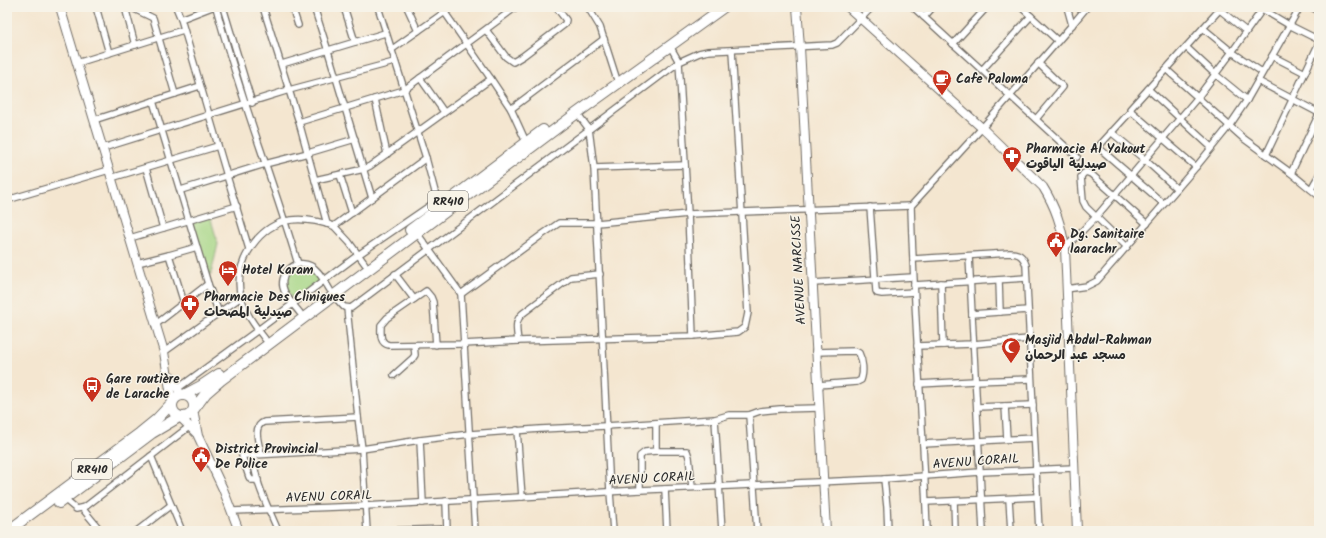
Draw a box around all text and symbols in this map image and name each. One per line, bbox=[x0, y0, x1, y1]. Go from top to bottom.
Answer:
cafe icon: Cafe Paloma bbox=[931, 68, 953, 96]
place label: Cafe Paloma bbox=[956, 69, 1028, 90]
place label: Pharmacie Al Yakout صيدلية الياقوت bbox=[1026, 139, 1145, 175]
pharmacy icon: Pharmacie Al Yakout صيدلية الياقوت bbox=[1001, 145, 1023, 173]
road number: RR410 bbox=[428, 191, 468, 211]
street label: AVENUE NARCISSE bbox=[786, 214, 812, 325]
place label: Dg. Sanitaire laarachr bbox=[1070, 224, 1145, 260]
public building icon: Dg. Sanitaire laarachr bbox=[1045, 230, 1067, 258]
hotel icon: Hotel Karam bbox=[217, 259, 239, 287]
place label: Hotel Karam bbox=[242, 260, 314, 281]
place label: Pharmacie Des Cliniques صيدلية المصحات bbox=[204, 287, 345, 323]
pharmacy icon: Pharmacie Des Cliniques صيدلية المصحات bbox=[179, 293, 201, 321]
place label: Masjid Abdul-Rahman مسجد عبد الرحمان bbox=[1025, 330, 1152, 366]
mosque icon: Masjid Abdul-Rahman مسجد عبد الرحمان bbox=[1000, 336, 1022, 364]
place label: Gare routière de Larache bbox=[106, 369, 180, 405]
bus stop icon: Gare routière de Larache bbox=[81, 375, 103, 403]
place label: District Provincial De Police bbox=[215, 439, 318, 475]
public building icon: District Provincial De Police bbox=[190, 445, 212, 473]
street label: AVENU CORAIL bbox=[932, 449, 1020, 475]
road number: RR410 bbox=[72, 459, 112, 479]
street label: AVENU CORAIL bbox=[608, 466, 696, 492]
street label: AVENU CORAIL bbox=[285, 485, 373, 509]

